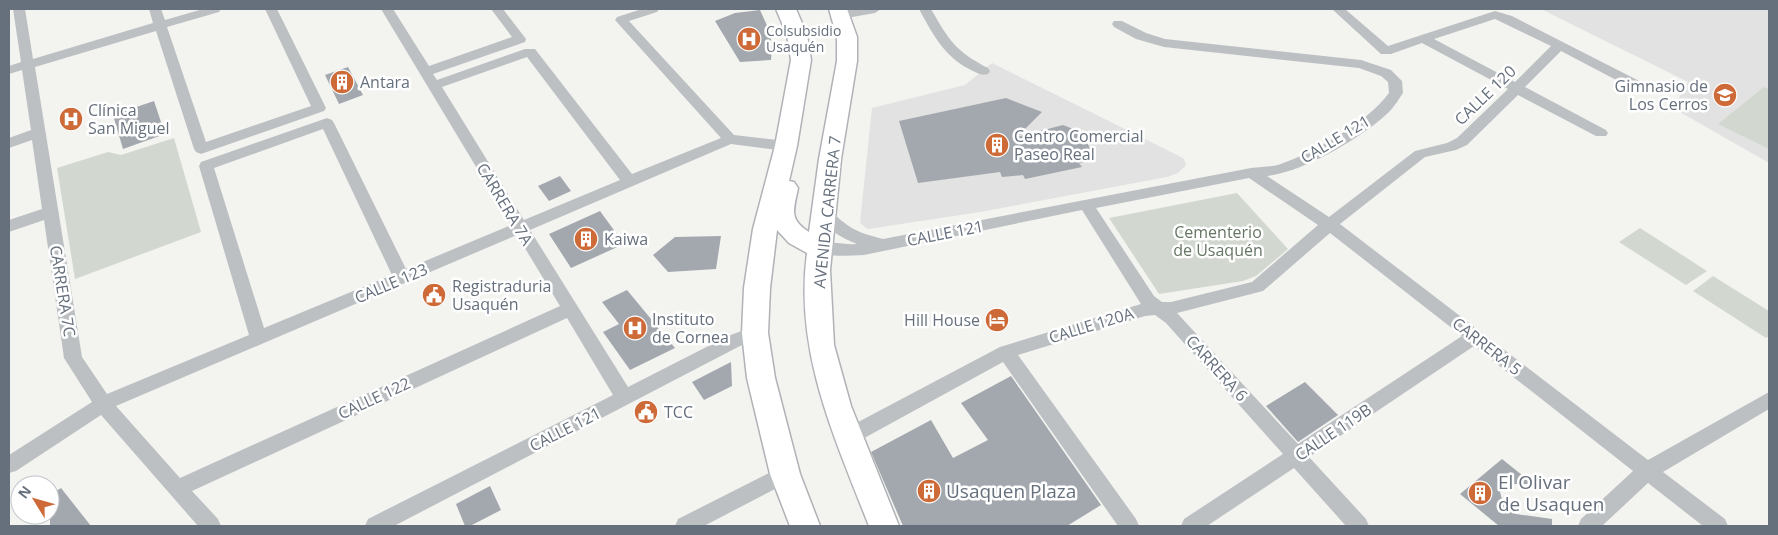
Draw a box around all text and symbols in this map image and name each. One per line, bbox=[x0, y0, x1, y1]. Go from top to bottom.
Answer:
place label: Colsubsidio Usaquén bbox=[766, 21, 841, 56]
hospital icon: Colsubsidio Usaquén bbox=[736, 26, 762, 52]
street label: CALLE 120 bbox=[1450, 60, 1520, 130]
building icon: Antara bbox=[329, 69, 355, 95]
place label: Antara bbox=[360, 71, 410, 93]
place label: Gimnasio de Los Cerros bbox=[1615, 75, 1708, 115]
school or university icon: Gimnasio de Los Cerros bbox=[1712, 82, 1738, 108]
place label: Clínica San Miguel bbox=[88, 99, 170, 139]
hospital icon: Clínica San Miguel bbox=[58, 106, 84, 132]
street label: CALLE 121 bbox=[1296, 110, 1374, 168]
place label: Centro Comercial Paseo Real bbox=[1014, 125, 1144, 165]
building icon: Centro Comercial Paseo Real bbox=[984, 132, 1010, 158]
street label: AVENIDA CARRERA 7 bbox=[808, 135, 846, 289]
street label: CARRERA 7A bbox=[472, 159, 539, 250]
street label: CALLE 121 bbox=[905, 215, 985, 251]
park label: Cementerio de Usaquén bbox=[1173, 221, 1263, 261]
building icon: Kaiwa bbox=[573, 226, 599, 252]
place label: Kaiwa bbox=[604, 228, 648, 250]
street label: CARRERA 7C bbox=[45, 244, 81, 338]
street label: CALLE 123 bbox=[351, 258, 431, 308]
place label: Registraduria Usaquén bbox=[452, 275, 551, 315]
public building icon: Registraduria Usaquén bbox=[421, 282, 447, 308]
street label: CALLE 120A bbox=[1046, 301, 1137, 348]
hotel icon: Hill House bbox=[984, 307, 1010, 333]
place label: Instituto de Cornea bbox=[652, 308, 729, 348]
place label: Hill House bbox=[904, 309, 980, 331]
street label: CARRERA 5 bbox=[1448, 312, 1526, 380]
hospital icon: Instituto de Cornea bbox=[622, 315, 648, 341]
street label: CARRERA 6 bbox=[1181, 330, 1253, 406]
street label: CALLE 122 bbox=[334, 372, 414, 424]
street label: CALLE 119B bbox=[1290, 398, 1376, 466]
public building icon: TCC bbox=[633, 399, 659, 425]
place label: TCC bbox=[664, 401, 693, 423]
street label: CALLE 121 bbox=[526, 402, 604, 456]
place label: El Olivar de Usaquen bbox=[1498, 469, 1604, 517]
north arrow bbox=[10, 475, 60, 525]
building icon: Usaquen Plaza bbox=[916, 478, 942, 504]
place label: Usaquen Plaza bbox=[946, 478, 1076, 504]
building icon: El Olivar de Usaquen bbox=[1467, 480, 1493, 506]
text: N bbox=[13, 482, 35, 502]

